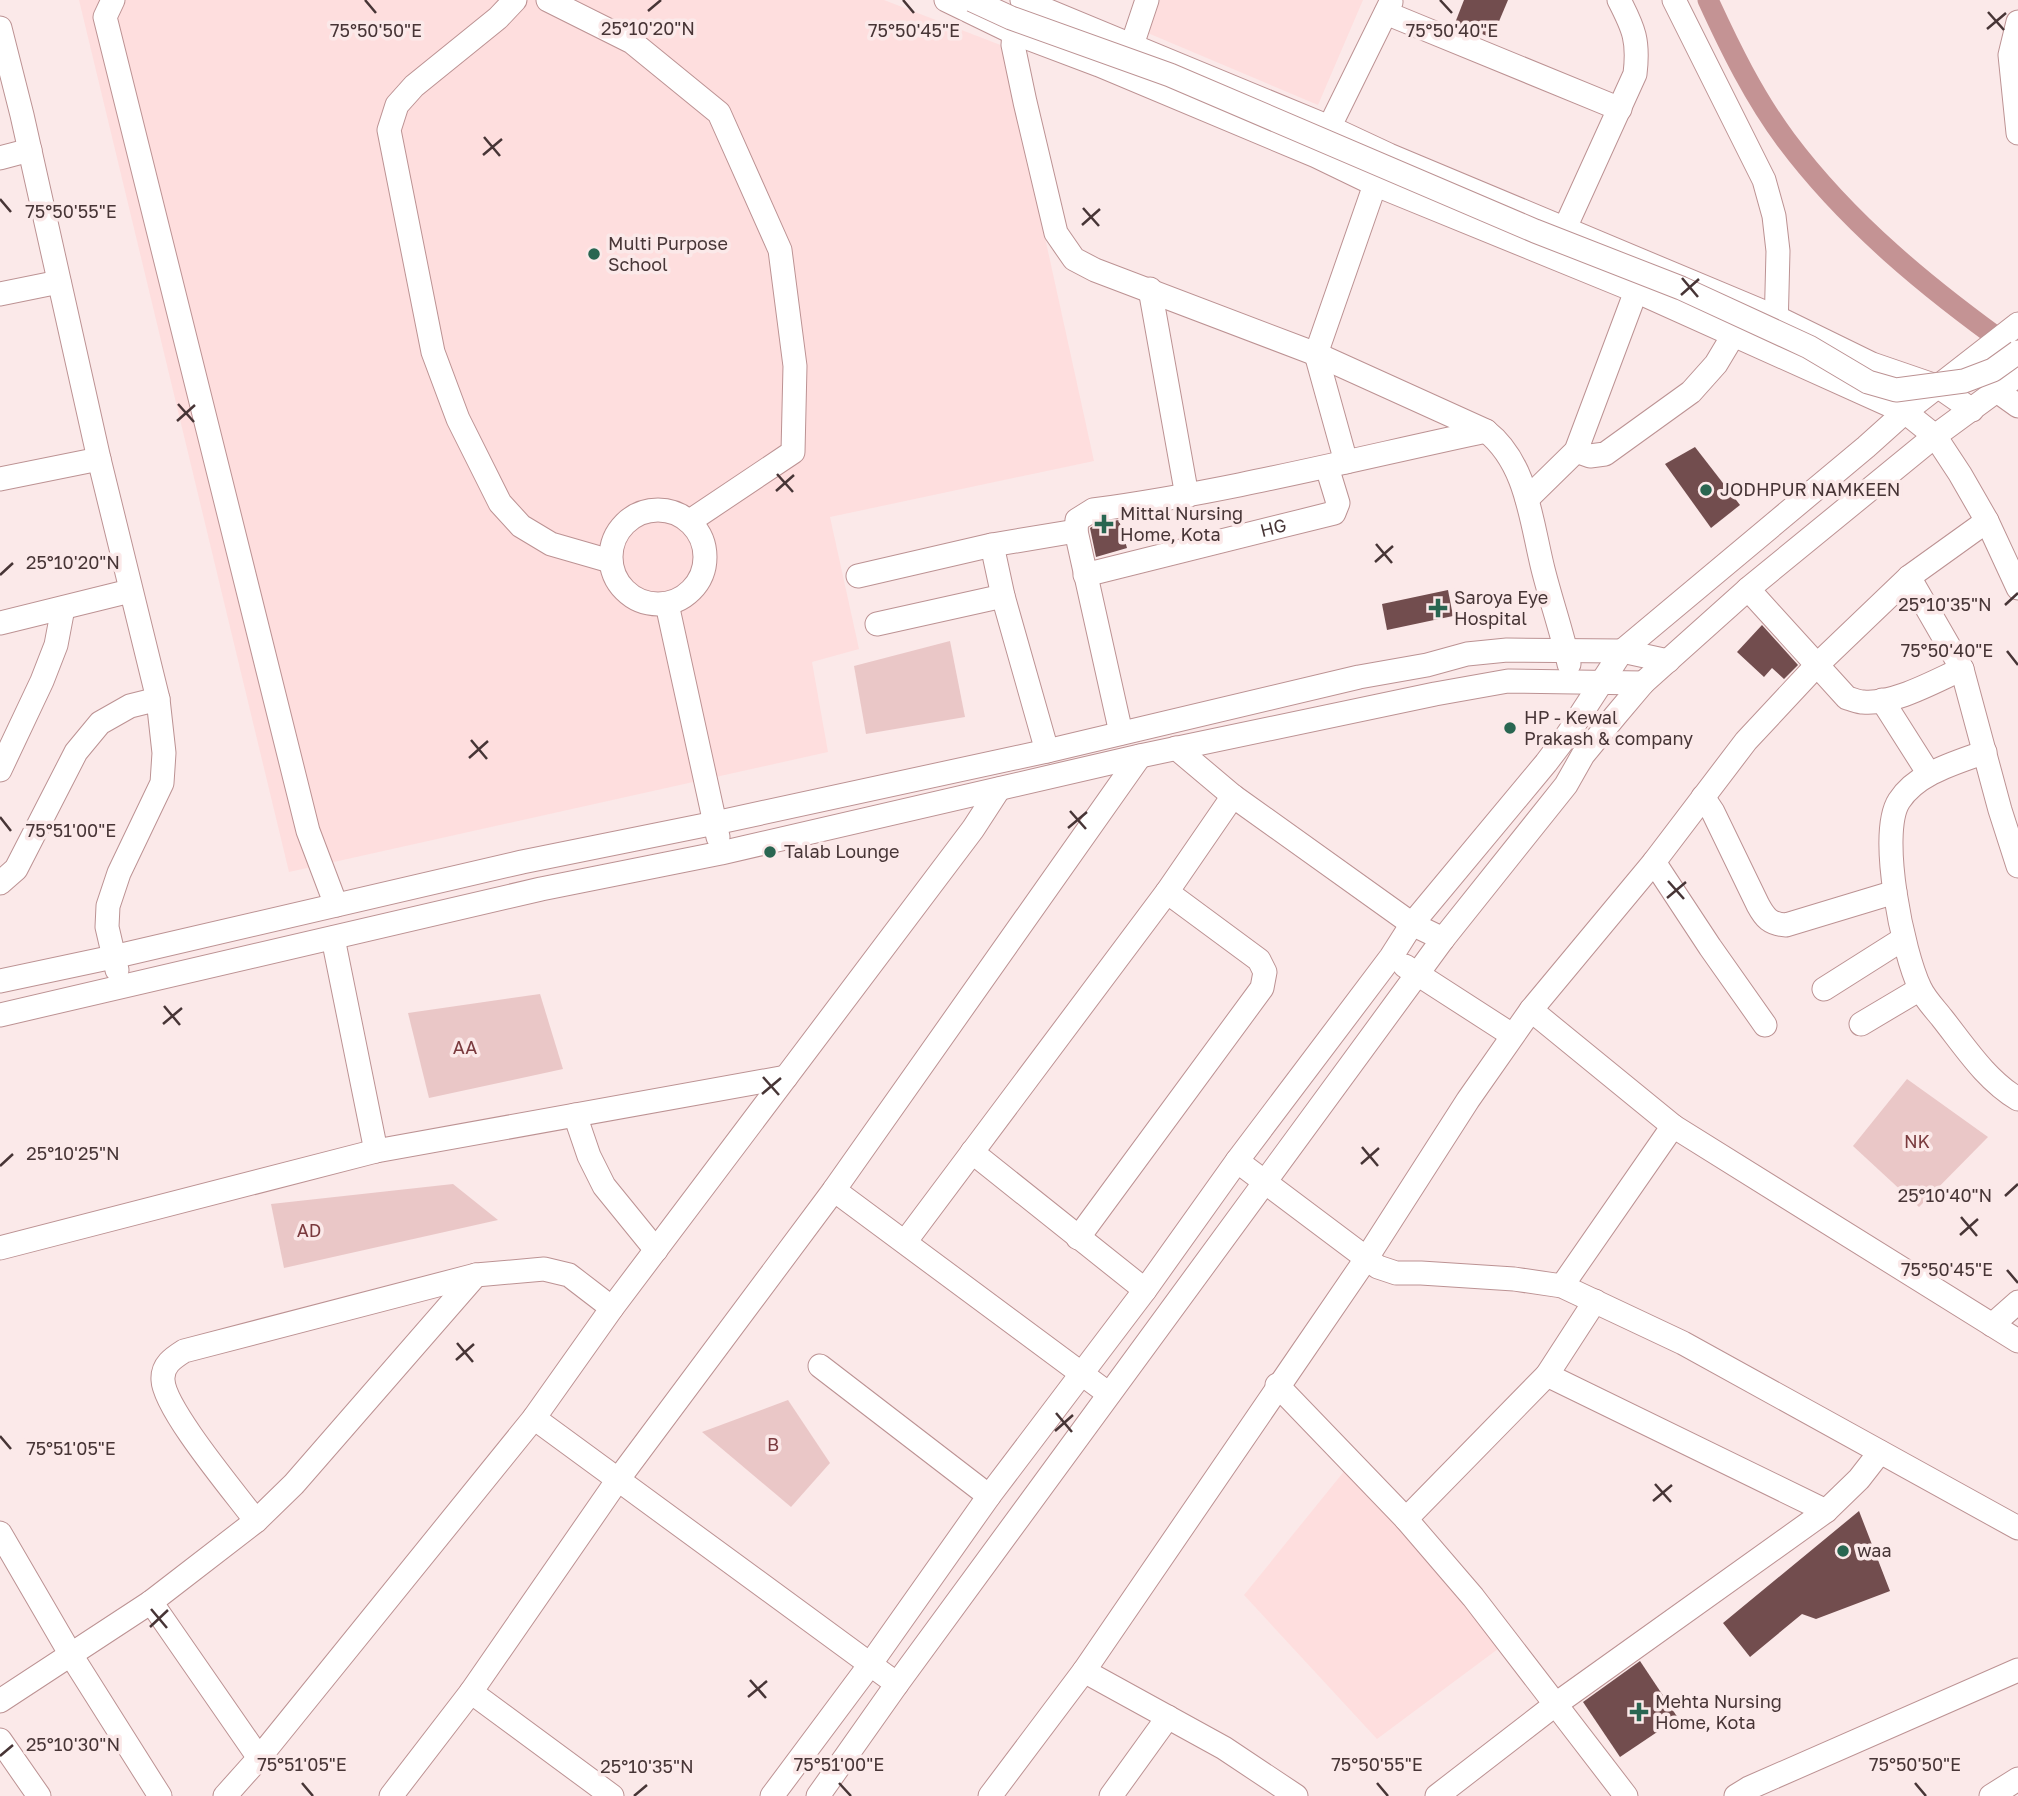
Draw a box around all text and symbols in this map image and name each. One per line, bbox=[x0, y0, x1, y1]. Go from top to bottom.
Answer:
text: 25°10'20"N bbox=[601, 17, 695, 39]
text: 75°50'50"E bbox=[330, 19, 422, 41]
text: 75°50'45"E bbox=[868, 19, 960, 41]
text: 75°50'40"E bbox=[1406, 19, 1498, 41]
text: 75°50'55"E bbox=[25, 200, 117, 222]
place label: Multi Purpose School bbox=[608, 232, 728, 275]
marker: Multi Purpose School bbox=[586, 246, 602, 262]
place label: JODHPUR NAMKEEN bbox=[1720, 478, 1901, 500]
marker: JODHPUR NAMKEEN bbox=[1698, 482, 1714, 498]
place label: Mittal Nursing Home, Kota bbox=[1120, 502, 1243, 545]
street label: HG bbox=[1258, 513, 1288, 541]
marker: Mittal Nursing Home, Kota bbox=[1094, 514, 1114, 534]
text: 25°10'20"N bbox=[26, 551, 120, 573]
place label: Saroya Eye Hospital bbox=[1454, 586, 1548, 629]
text: 25°10'35"N bbox=[1898, 593, 1992, 615]
marker: Saroya Eye Hospital bbox=[1428, 598, 1448, 618]
text: 75°50'40"E bbox=[1901, 639, 1993, 661]
place label: HP - Kewal Prakash & company bbox=[1524, 706, 1693, 749]
marker: HP - Kewal Prakash & company bbox=[1502, 720, 1518, 736]
text: 75°51'00"E bbox=[26, 819, 116, 841]
place label: Talab Lounge bbox=[784, 840, 900, 862]
marker: Talab Lounge bbox=[762, 844, 778, 860]
park label: AA bbox=[453, 1036, 477, 1058]
park label: NK bbox=[1904, 1130, 1930, 1152]
text: 25°10'25"N bbox=[26, 1142, 120, 1164]
text: 25°10'40"N bbox=[1898, 1184, 1992, 1206]
park label: AD bbox=[297, 1219, 321, 1241]
text: 75°50'45"E bbox=[1901, 1258, 1993, 1280]
park label: B bbox=[767, 1433, 779, 1455]
text: 75°51'05"E bbox=[26, 1437, 116, 1459]
place label: waa bbox=[1857, 1539, 1892, 1561]
marker: waa bbox=[1835, 1543, 1851, 1559]
place label: Mehta Nursing Home, Kota bbox=[1655, 1690, 1782, 1733]
marker: Mehta Nursing Home, Kota bbox=[1629, 1702, 1649, 1722]
text: 25°10'30"N bbox=[26, 1733, 120, 1755]
text: 75°51'05"E bbox=[257, 1753, 347, 1775]
text: 75°51'00"E bbox=[794, 1753, 884, 1775]
text: 75°50'55"E bbox=[1331, 1753, 1423, 1775]
text: 75°50'50"E bbox=[1869, 1753, 1961, 1775]
text: 25°10'35"N bbox=[600, 1755, 694, 1777]

